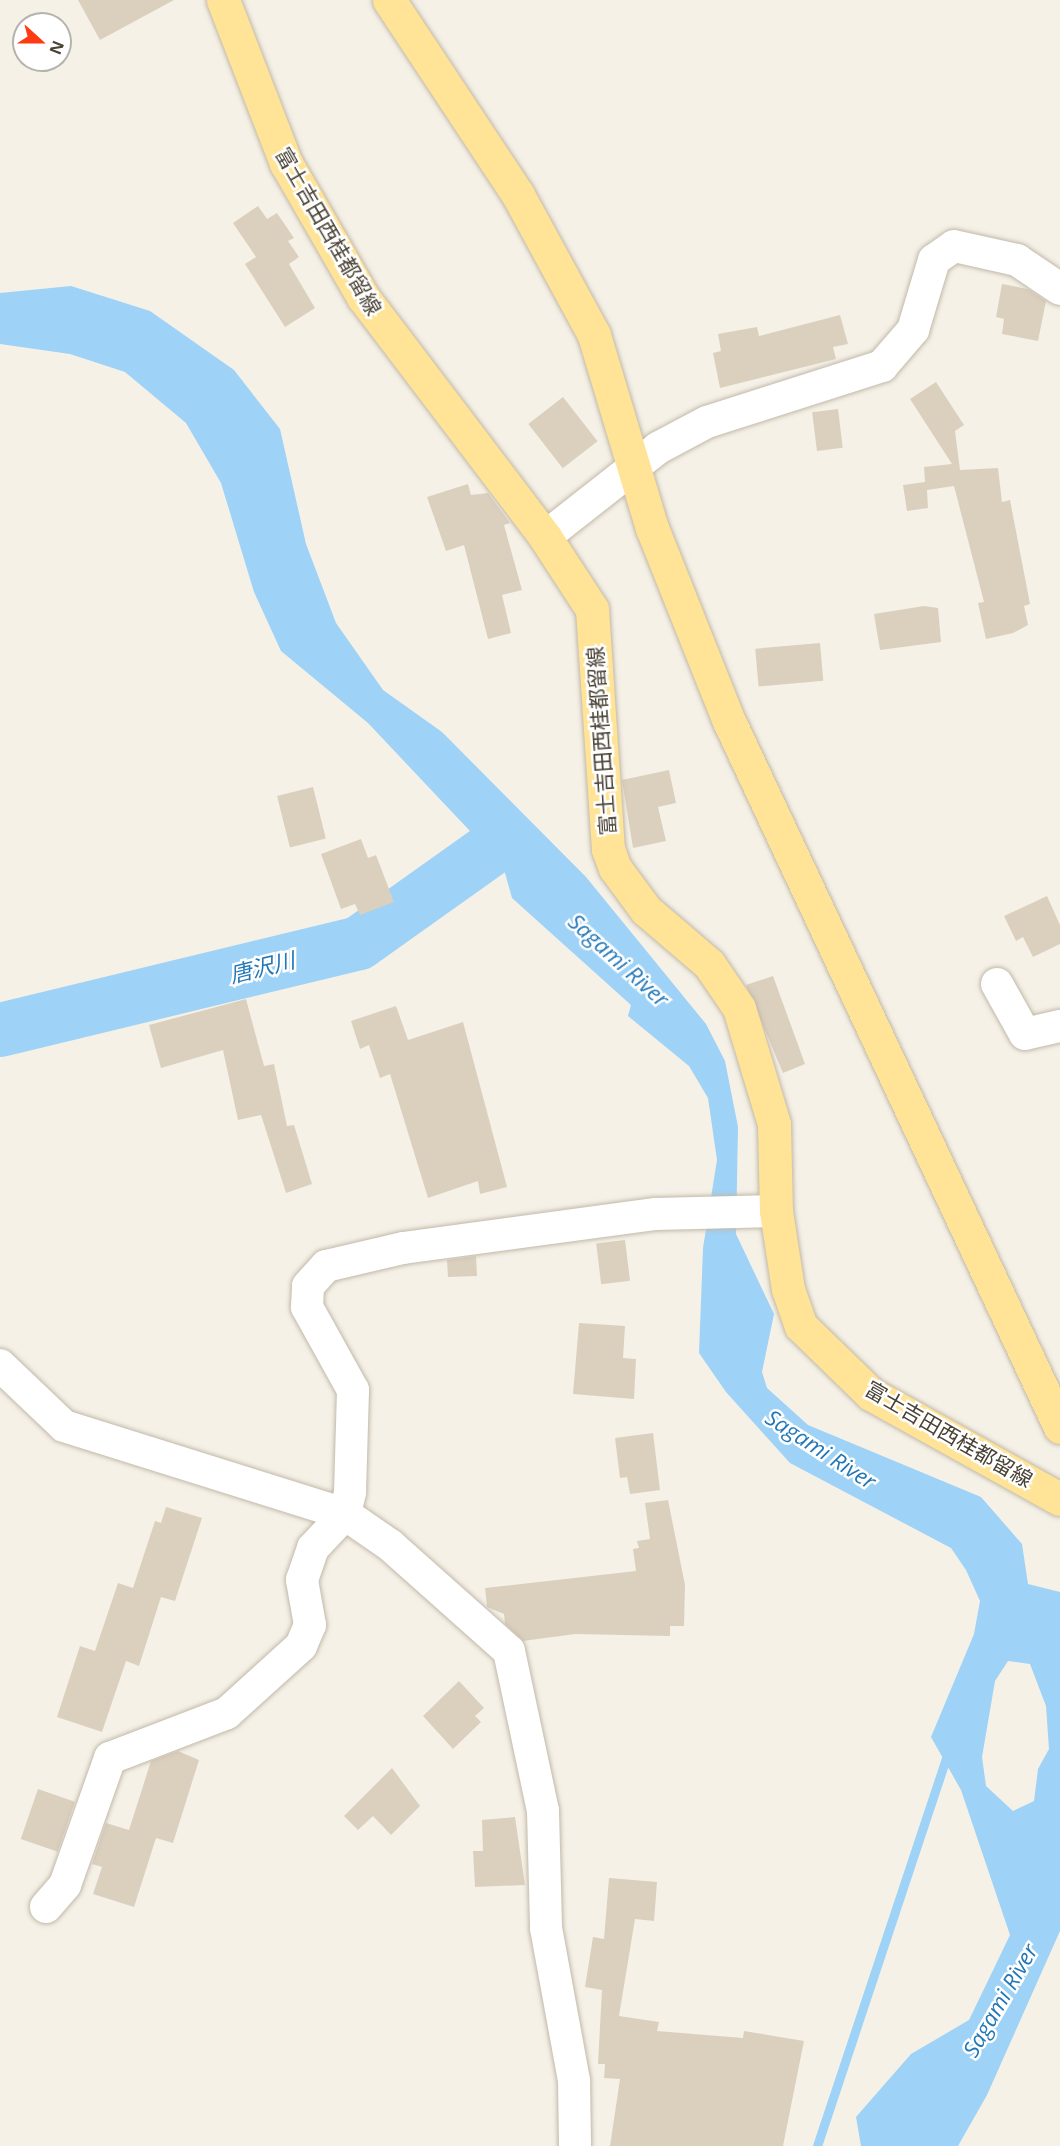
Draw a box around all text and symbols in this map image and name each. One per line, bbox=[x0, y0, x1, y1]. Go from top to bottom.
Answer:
north arrow bbox=[12, 12, 72, 72]
text: N bbox=[44, 38, 70, 58]
street label: 富士吉田西桂都留線 bbox=[271, 143, 387, 319]
street label: 富士吉田西桂都留線 bbox=[582, 646, 620, 836]
water label: Sagami River bbox=[563, 908, 675, 1012]
water label: 唐沢川 bbox=[227, 946, 297, 988]
street label: 富士吉田西桂都留線 bbox=[861, 1376, 1037, 1492]
water label: Sagami River bbox=[761, 1404, 881, 1494]
water label: Sagami River bbox=[957, 1939, 1043, 2061]

